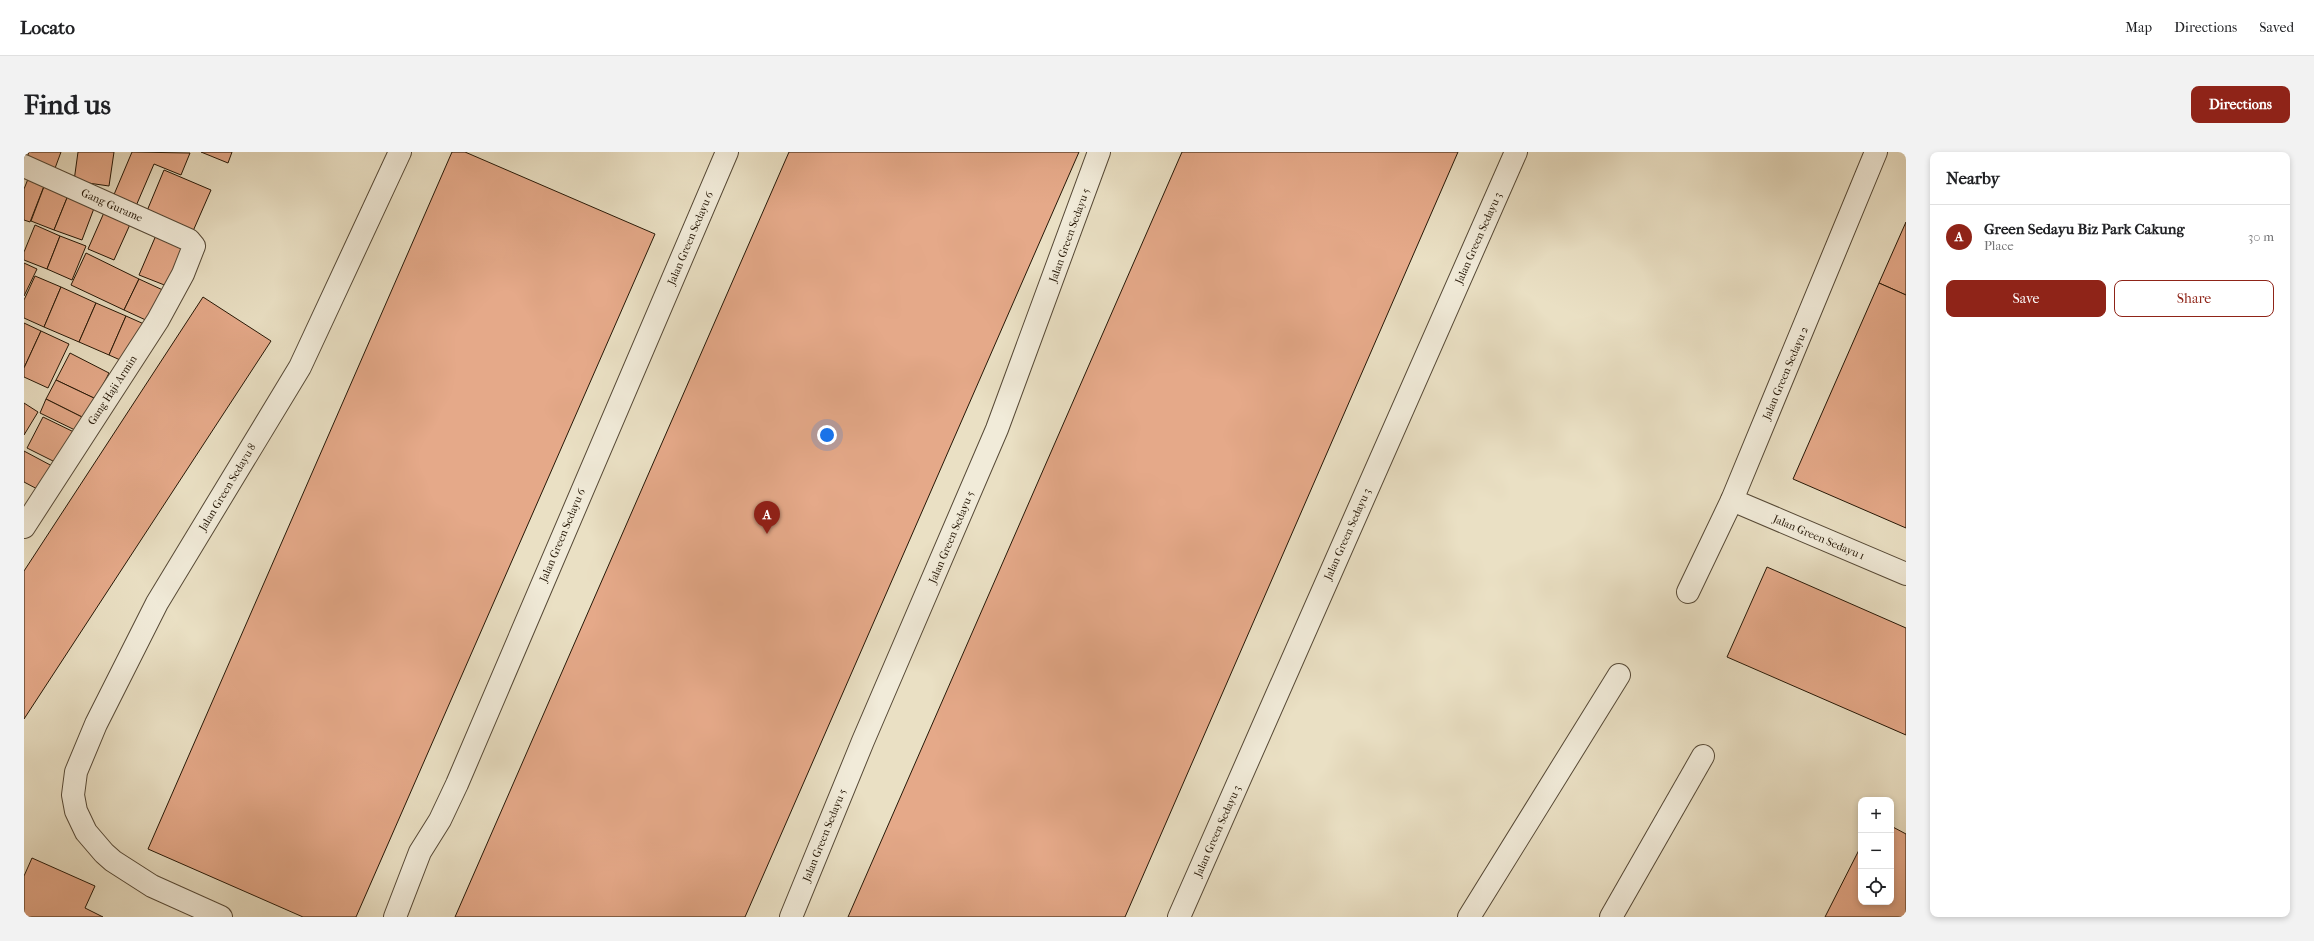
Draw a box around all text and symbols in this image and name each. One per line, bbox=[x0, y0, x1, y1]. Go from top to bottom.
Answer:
text: Locato bbox=[20, 17, 75, 39]
text: Map bbox=[2125, 19, 2152, 36]
text: Directions bbox=[2174, 19, 2237, 36]
text: Saved bbox=[2259, 19, 2294, 36]
button: Directions bbox=[2191, 86, 2290, 123]
text: Find us bbox=[24, 88, 111, 121]
text: Nearby bbox=[1946, 168, 2000, 188]
street label: Gang Gurame bbox=[79, 186, 145, 225]
street label: Jalan Green Sedayu 5 bbox=[1046, 186, 1093, 285]
street label: Jalan Green Sedayu 6 bbox=[664, 189, 716, 288]
street label: Jalan Green Sedayu 3 bbox=[1452, 190, 1505, 287]
text: Green Sedayu Biz Park Cakung bbox=[1984, 220, 2184, 238]
text: A bbox=[1955, 229, 1963, 244]
text: 30 m bbox=[2248, 229, 2274, 244]
text: Place bbox=[1984, 238, 2014, 253]
button: Save bbox=[1946, 280, 2106, 317]
button: Share bbox=[2114, 280, 2274, 317]
street label: Jalan Green Sedayu 2 bbox=[1760, 324, 1811, 423]
street label: Gang Haji Armin bbox=[85, 353, 140, 427]
your location bbox=[817, 425, 837, 445]
street label: Jalan Green Sedayu 8 bbox=[196, 441, 259, 534]
street label: Jalan Green Sedayu 6 bbox=[536, 486, 588, 585]
street label: Jalan Green Sedayu 3 bbox=[1321, 486, 1374, 583]
street label: Jalan Green Sedayu 5 bbox=[926, 489, 977, 586]
pin: A bbox=[754, 501, 780, 534]
street label: Jalan Green Sedayu 1 bbox=[1770, 512, 1867, 563]
street label: Jalan Green Sedayu 3 bbox=[1191, 783, 1244, 880]
street label: Jalan Green Sedayu 5 bbox=[799, 787, 849, 884]
map controls bbox=[1858, 797, 1894, 905]
button: + bbox=[1858, 797, 1894, 833]
button: − bbox=[1858, 833, 1894, 869]
button: locate bbox=[1858, 869, 1894, 905]

